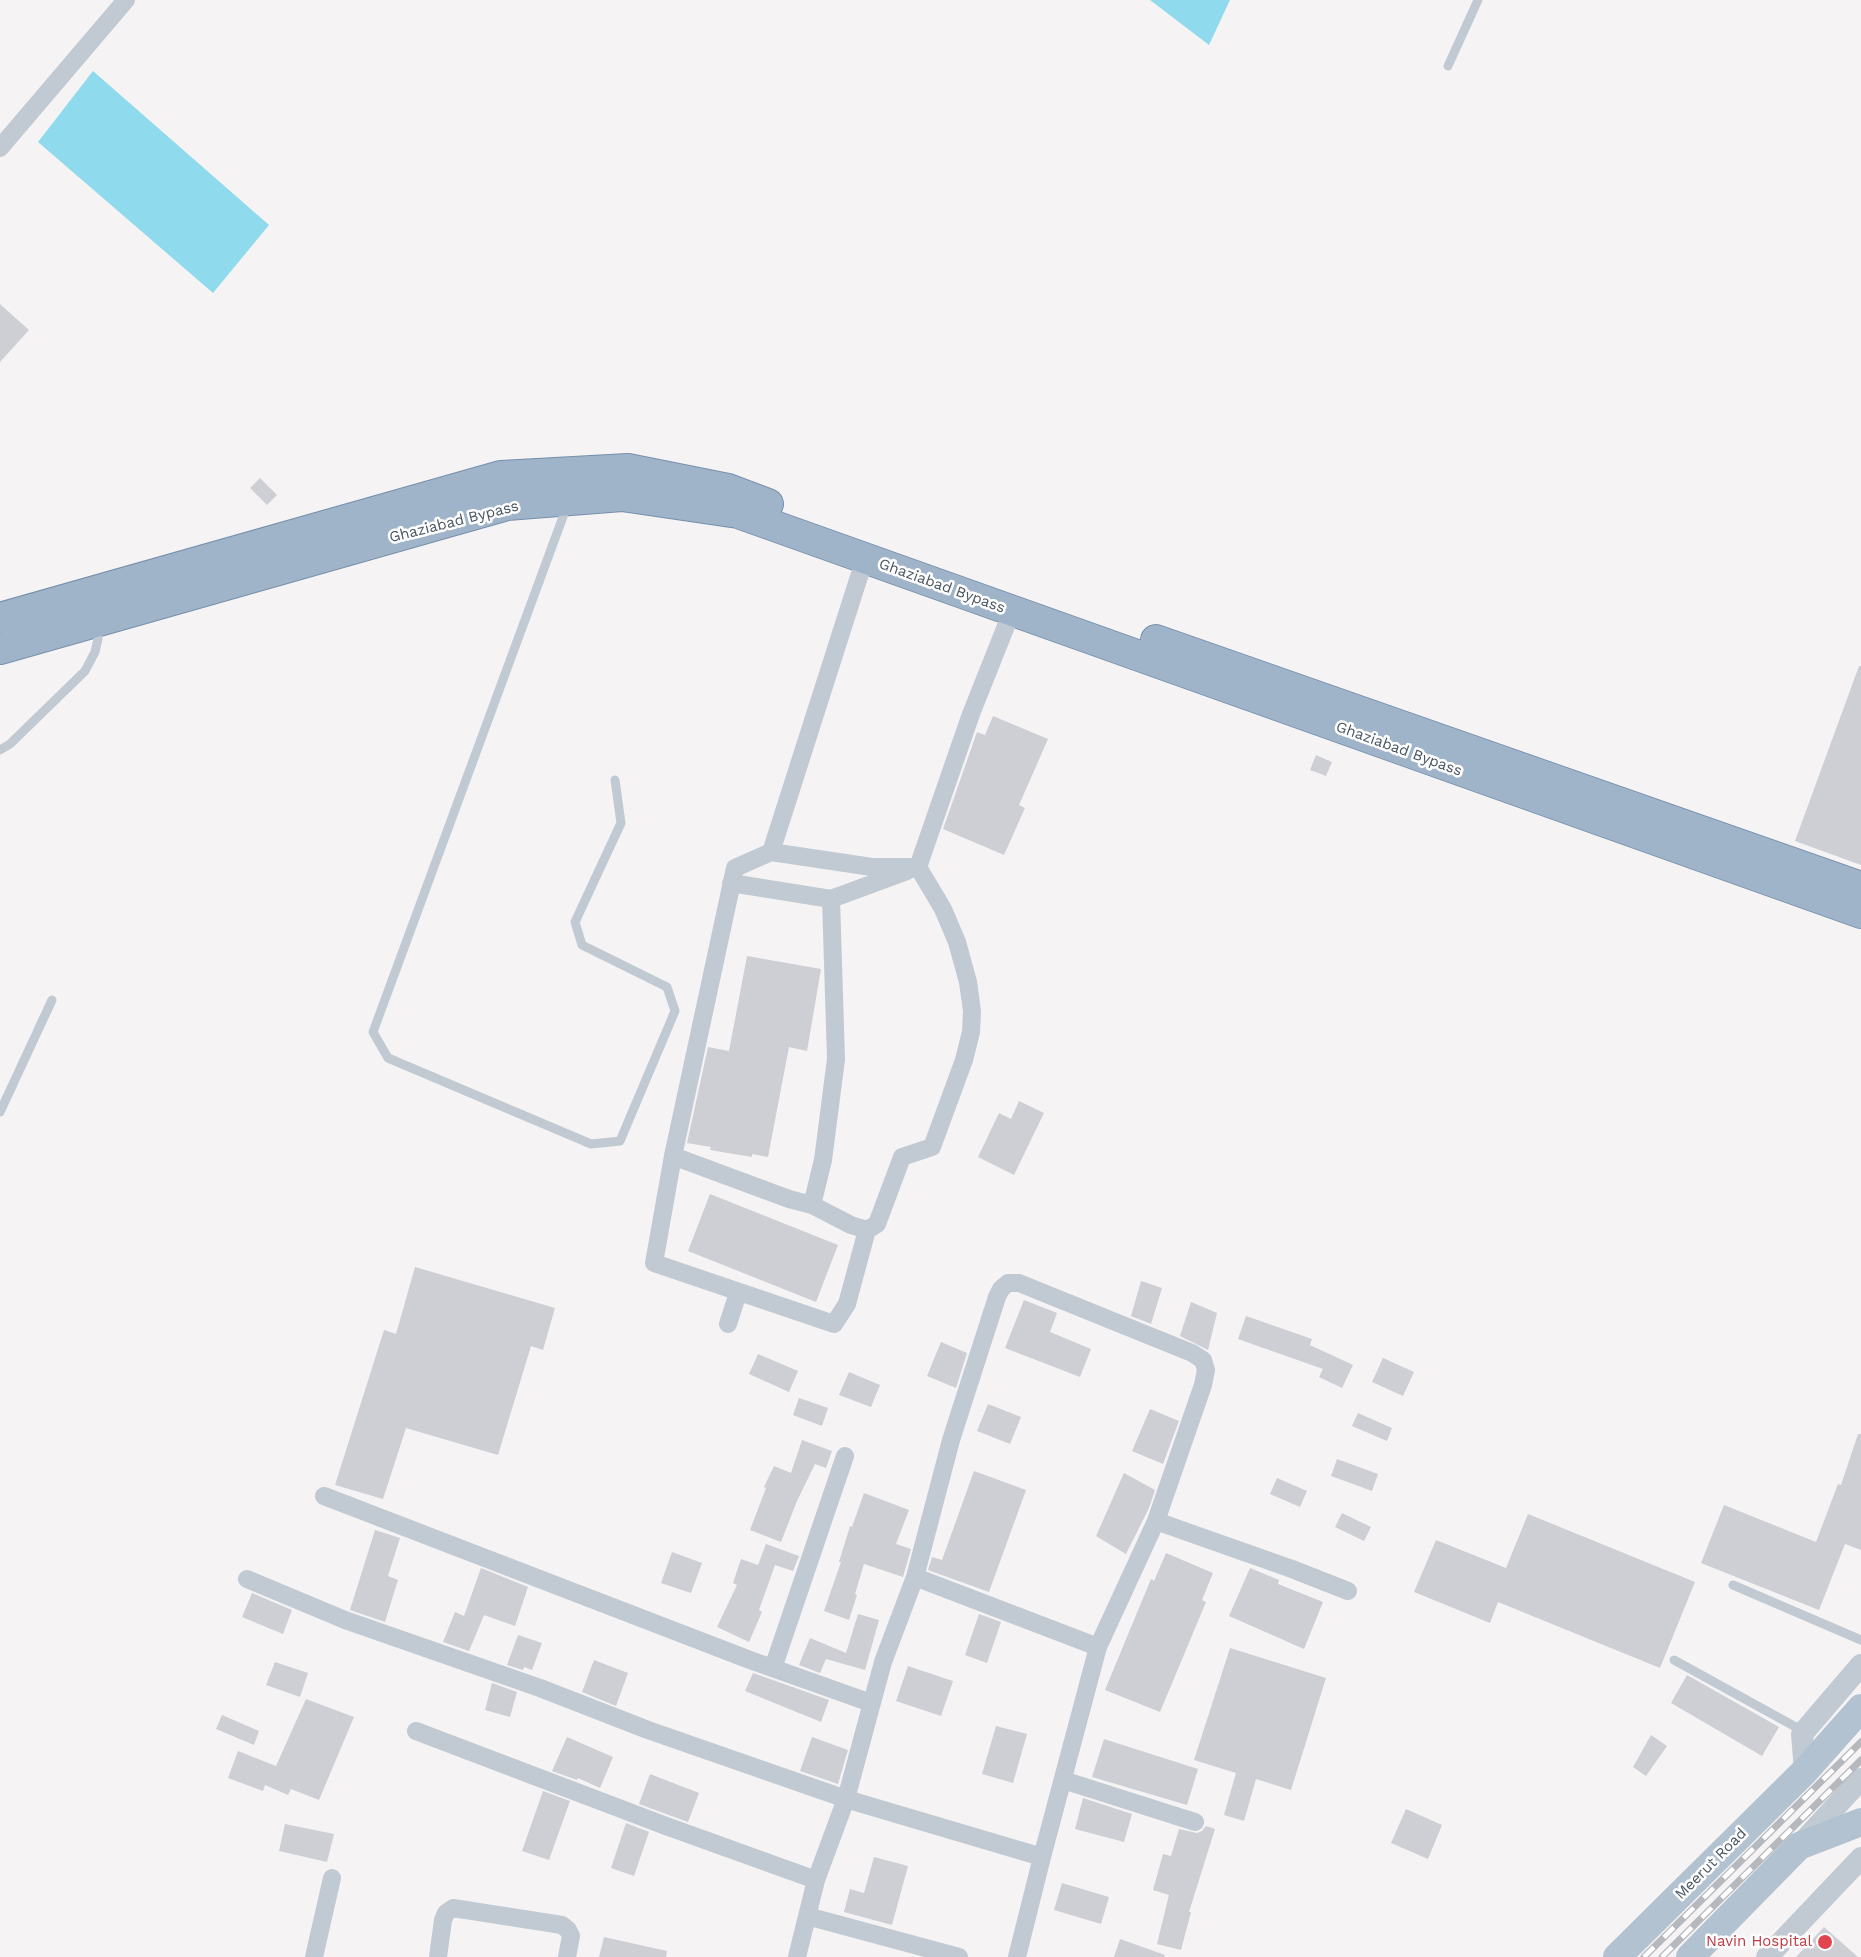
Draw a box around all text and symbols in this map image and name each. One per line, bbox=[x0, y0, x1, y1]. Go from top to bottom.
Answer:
street label: Ghaziabad Bypass bbox=[387, 497, 521, 547]
street label: Ghaziabad Bypass bbox=[877, 555, 1007, 617]
street label: Ghaziabad Bypass bbox=[1334, 718, 1464, 780]
street label: Meerut Road bbox=[1672, 1825, 1750, 1903]
place label: Navin Hospital bbox=[1706, 1933, 1812, 1951]
marker: Navin Hospital bbox=[1816, 1933, 1834, 1951]

